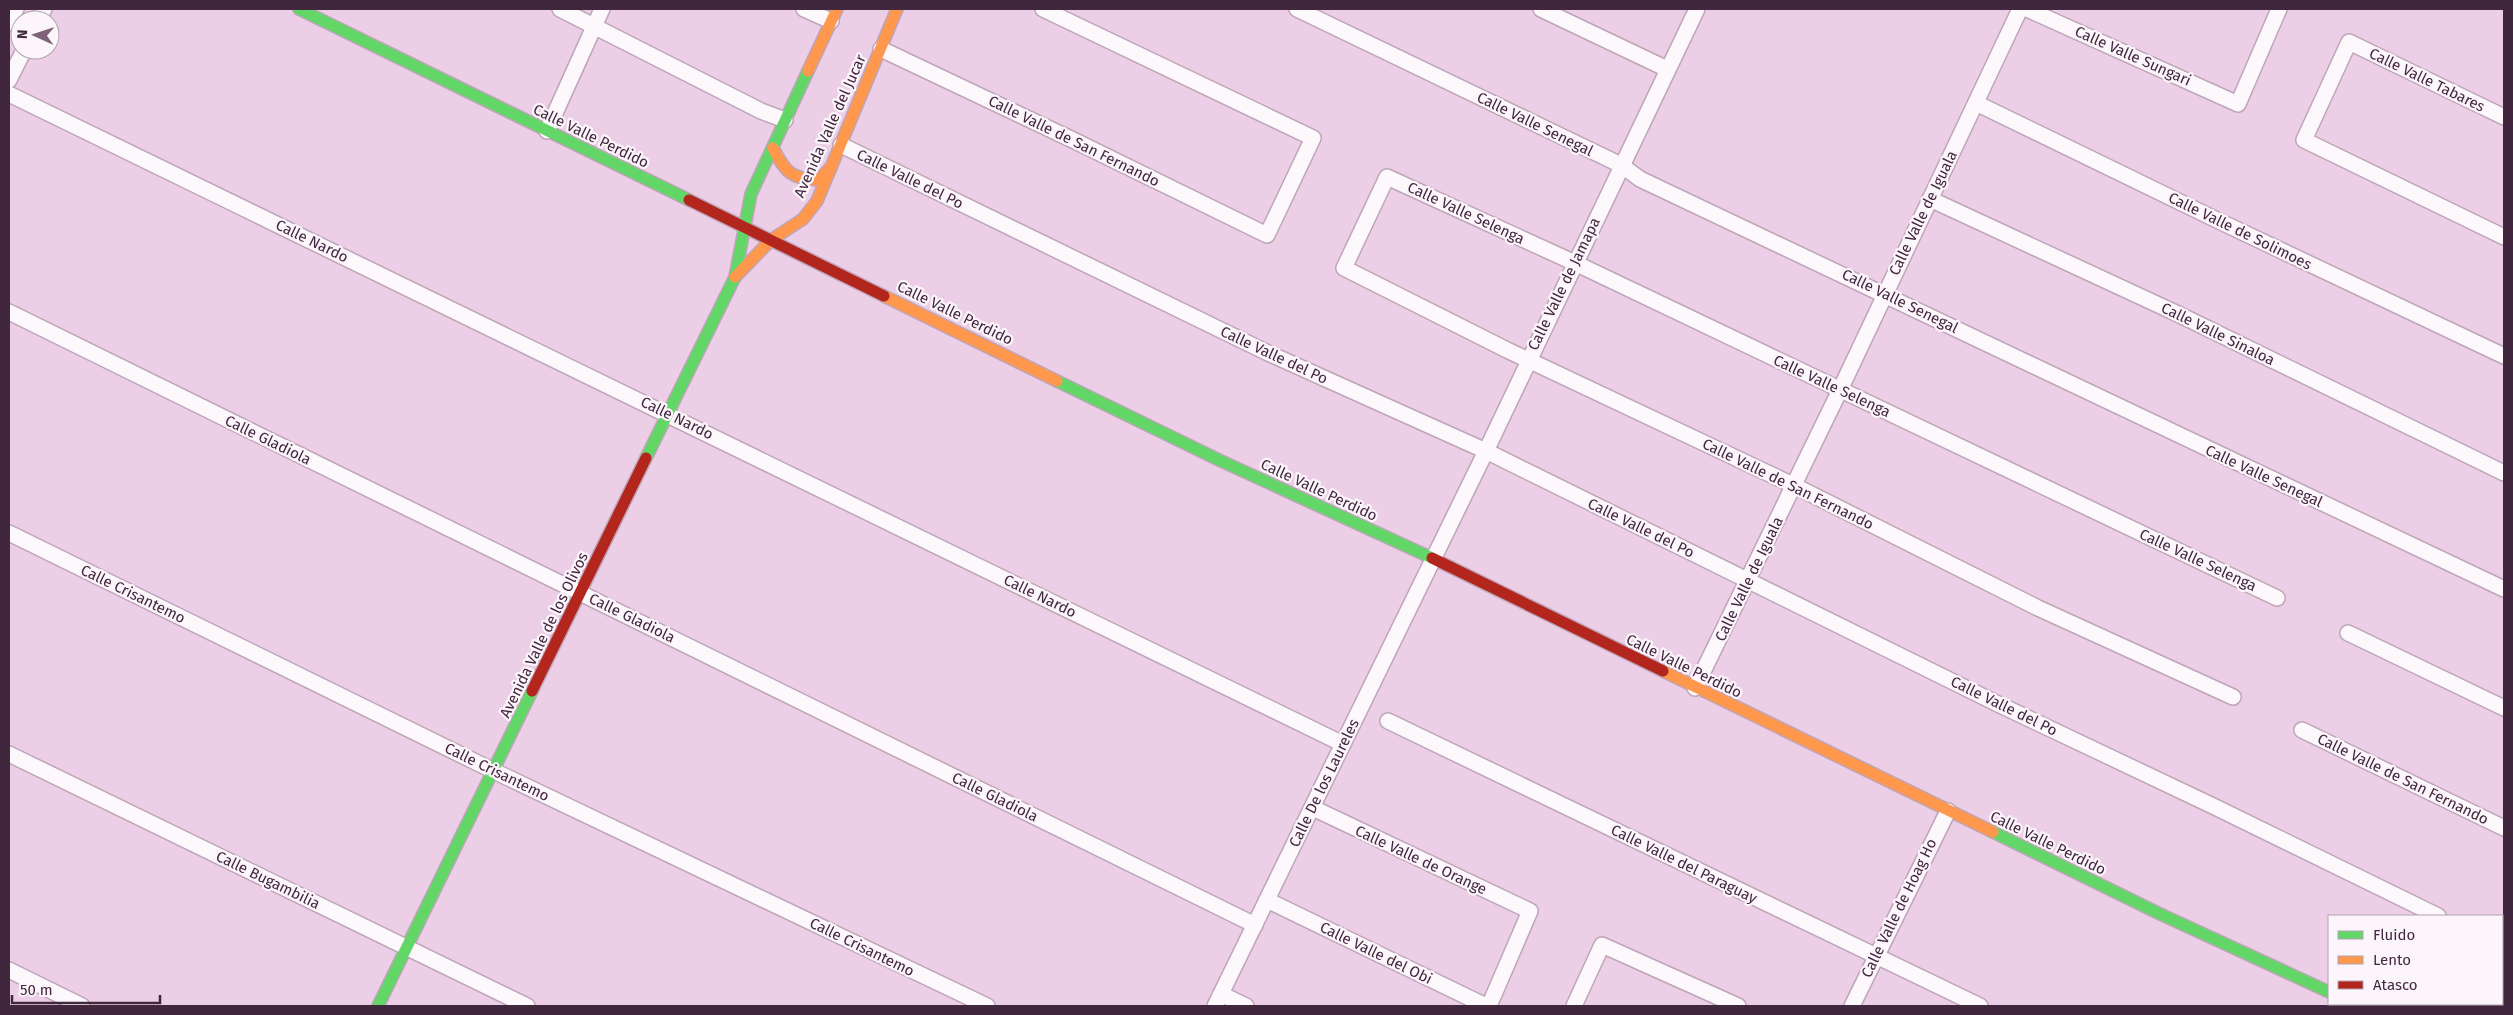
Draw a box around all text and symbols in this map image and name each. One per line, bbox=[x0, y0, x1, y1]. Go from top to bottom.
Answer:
north arrow bbox=[10, 10, 60, 60]
street label: Calle Valle Sungari bbox=[2072, 22, 2194, 90]
text: N bbox=[14, 29, 31, 39]
street label: Calle Valle Tabares bbox=[2366, 44, 2488, 116]
street label: Avenida Valle del Jucar bbox=[790, 52, 870, 200]
street label: Calle Valle Senegal bbox=[1474, 88, 1597, 160]
street label: Calle Valle de San Fernando bbox=[985, 92, 1163, 190]
street label: Calle Valle Perdido bbox=[530, 100, 652, 172]
street label: Calle Valle del Po bbox=[854, 145, 966, 213]
street label: Calle Valle de Iguala bbox=[1885, 148, 1961, 278]
street label: Calle Valle Selenga bbox=[1405, 178, 1527, 248]
street label: Calle Valle de Solimoes bbox=[2165, 188, 2315, 274]
street label: Calle Valle de Jamapa bbox=[1524, 215, 1604, 353]
street label: Calle Nardo bbox=[273, 216, 351, 266]
street label: Calle Valle Senegal bbox=[1839, 265, 1962, 337]
street label: Calle Valle Perdido bbox=[894, 277, 1016, 349]
street label: Calle Valle Sinaloa bbox=[2158, 299, 2278, 369]
street label: Calle Valle del Po bbox=[1218, 322, 1330, 388]
street label: Calle Valle Selenga bbox=[1771, 351, 1893, 421]
street label: Calle Nardo bbox=[638, 393, 716, 443]
street label: Calle Gladiola bbox=[222, 411, 314, 469]
street label: Calle Valle de San Fernando bbox=[1699, 435, 1877, 533]
street label: Calle Valle Senegal bbox=[2203, 441, 2326, 511]
street label: Calle Valle Perdido bbox=[1258, 455, 1380, 525]
street label: Calle Valle del Po bbox=[1585, 494, 1697, 562]
street label: Calle Valle de Iguala bbox=[1711, 514, 1787, 644]
street label: Calle Valle Selenga bbox=[2137, 525, 2259, 595]
street label: Avenida Valle de los Olivos bbox=[496, 549, 592, 721]
street label: Calle Crisantemo bbox=[78, 561, 188, 627]
street label: Calle Nardo bbox=[1001, 571, 1079, 621]
street label: Calle Gladiola bbox=[586, 589, 678, 647]
street label: Calle Valle Perdido bbox=[1623, 630, 1745, 702]
street label: Calle Valle del Po bbox=[1948, 672, 2060, 740]
street label: Calle De los Laureles bbox=[1285, 716, 1363, 850]
street label: Calle Valle de San Fernando bbox=[2314, 730, 2492, 828]
street label: Calle Crisantemo bbox=[442, 739, 552, 805]
street label: Calle Gladiola bbox=[949, 768, 1041, 826]
street label: Calle Valle Perdido bbox=[1987, 807, 2109, 879]
street label: Calle Valle del Paraguay bbox=[1608, 821, 1761, 907]
street label: Calle Valle de Orange bbox=[1352, 822, 1490, 898]
street label: Calle Valle de Hoag Ho bbox=[1858, 836, 1940, 980]
street label: Calle Bugambilia bbox=[213, 847, 323, 913]
street label: Calle Crisantemo bbox=[807, 914, 917, 980]
legend bbox=[2328, 915, 2503, 1005]
street label: Calle Valle del Obi bbox=[1317, 918, 1435, 988]
text: Fluido bbox=[2373, 926, 2415, 944]
text: Lento bbox=[2373, 951, 2411, 969]
scale bar bbox=[12, 972, 160, 1004]
text: Atasco bbox=[2373, 976, 2418, 994]
text: 50 m bbox=[20, 981, 53, 999]

